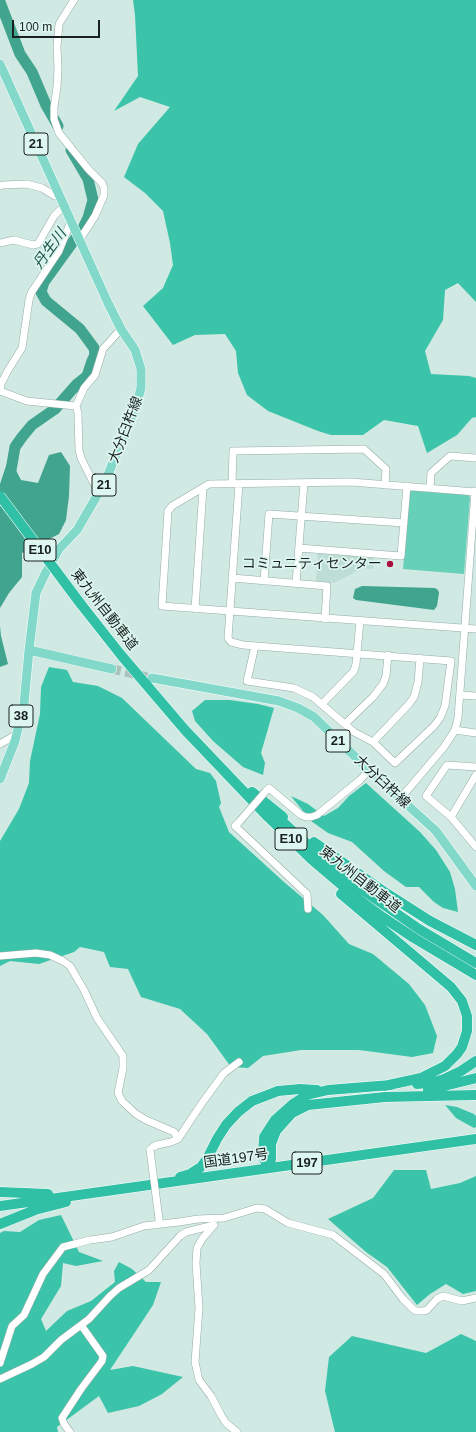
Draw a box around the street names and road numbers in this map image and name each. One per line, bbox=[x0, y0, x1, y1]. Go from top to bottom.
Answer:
road number: 21 bbox=[24, 133, 48, 155]
street label: 大分臼杵線 bbox=[106, 394, 146, 466]
road number: 21 bbox=[92, 474, 116, 496]
road number: E10 bbox=[24, 539, 56, 561]
street label: 東九州自動車道 bbox=[67, 566, 141, 654]
road number: 38 bbox=[9, 705, 33, 727]
road number: 21 bbox=[326, 730, 350, 752]
street label: 大分臼杵線 bbox=[351, 752, 413, 812]
road number: E10 bbox=[275, 828, 307, 850]
street label: 東九州自動車道 bbox=[316, 843, 404, 917]
street label: 国道197号 bbox=[202, 1146, 270, 1172]
road number: 197 bbox=[292, 1152, 322, 1174]

